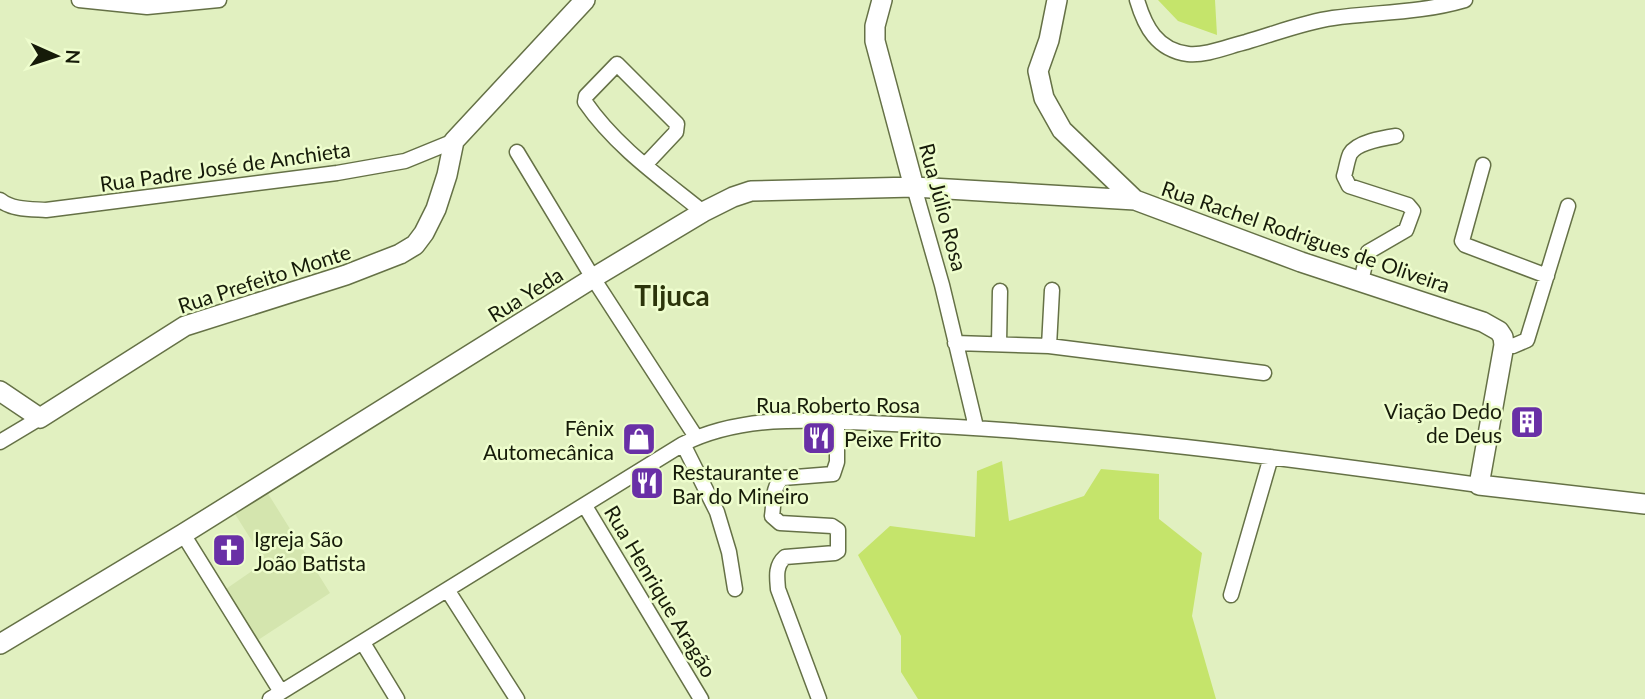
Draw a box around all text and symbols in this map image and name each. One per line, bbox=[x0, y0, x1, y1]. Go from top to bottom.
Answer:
north arrow bbox=[21, 21, 91, 91]
text: N bbox=[62, 49, 85, 65]
street label: Rua Padre José de Anchieta bbox=[98, 136, 352, 196]
street label: Rua Júlio Rosa bbox=[915, 140, 973, 274]
street label: Rua Rachel Rodrigues de Oliveira bbox=[1159, 175, 1453, 297]
street label: Rua Prefeito Monte bbox=[175, 238, 353, 318]
street label: Rua Yeda bbox=[483, 261, 567, 327]
district label: TIjuca bbox=[634, 278, 710, 312]
street label: Rua Roberto Rosa bbox=[756, 392, 920, 417]
place label: Viação Dedo de Deus bbox=[1384, 398, 1502, 447]
building icon: Viação Dedo de Deus bbox=[1508, 403, 1546, 441]
place label: Fênix Automecânica bbox=[483, 415, 615, 464]
restaurant icon: Peixe Frito bbox=[800, 419, 838, 457]
shop icon: Fênix Automecânica bbox=[620, 420, 658, 458]
place label: Peixe Frito bbox=[844, 426, 942, 451]
place label: Restaurante e Bar do Mineiro bbox=[672, 459, 809, 508]
restaurant icon: Restaurante e Bar do Mineiro bbox=[628, 464, 666, 502]
street label: Rua Henrique Aragão bbox=[600, 501, 722, 682]
place label: Igreja São João Batista bbox=[254, 526, 366, 575]
church icon: Igreja São João Batista bbox=[210, 531, 248, 569]

